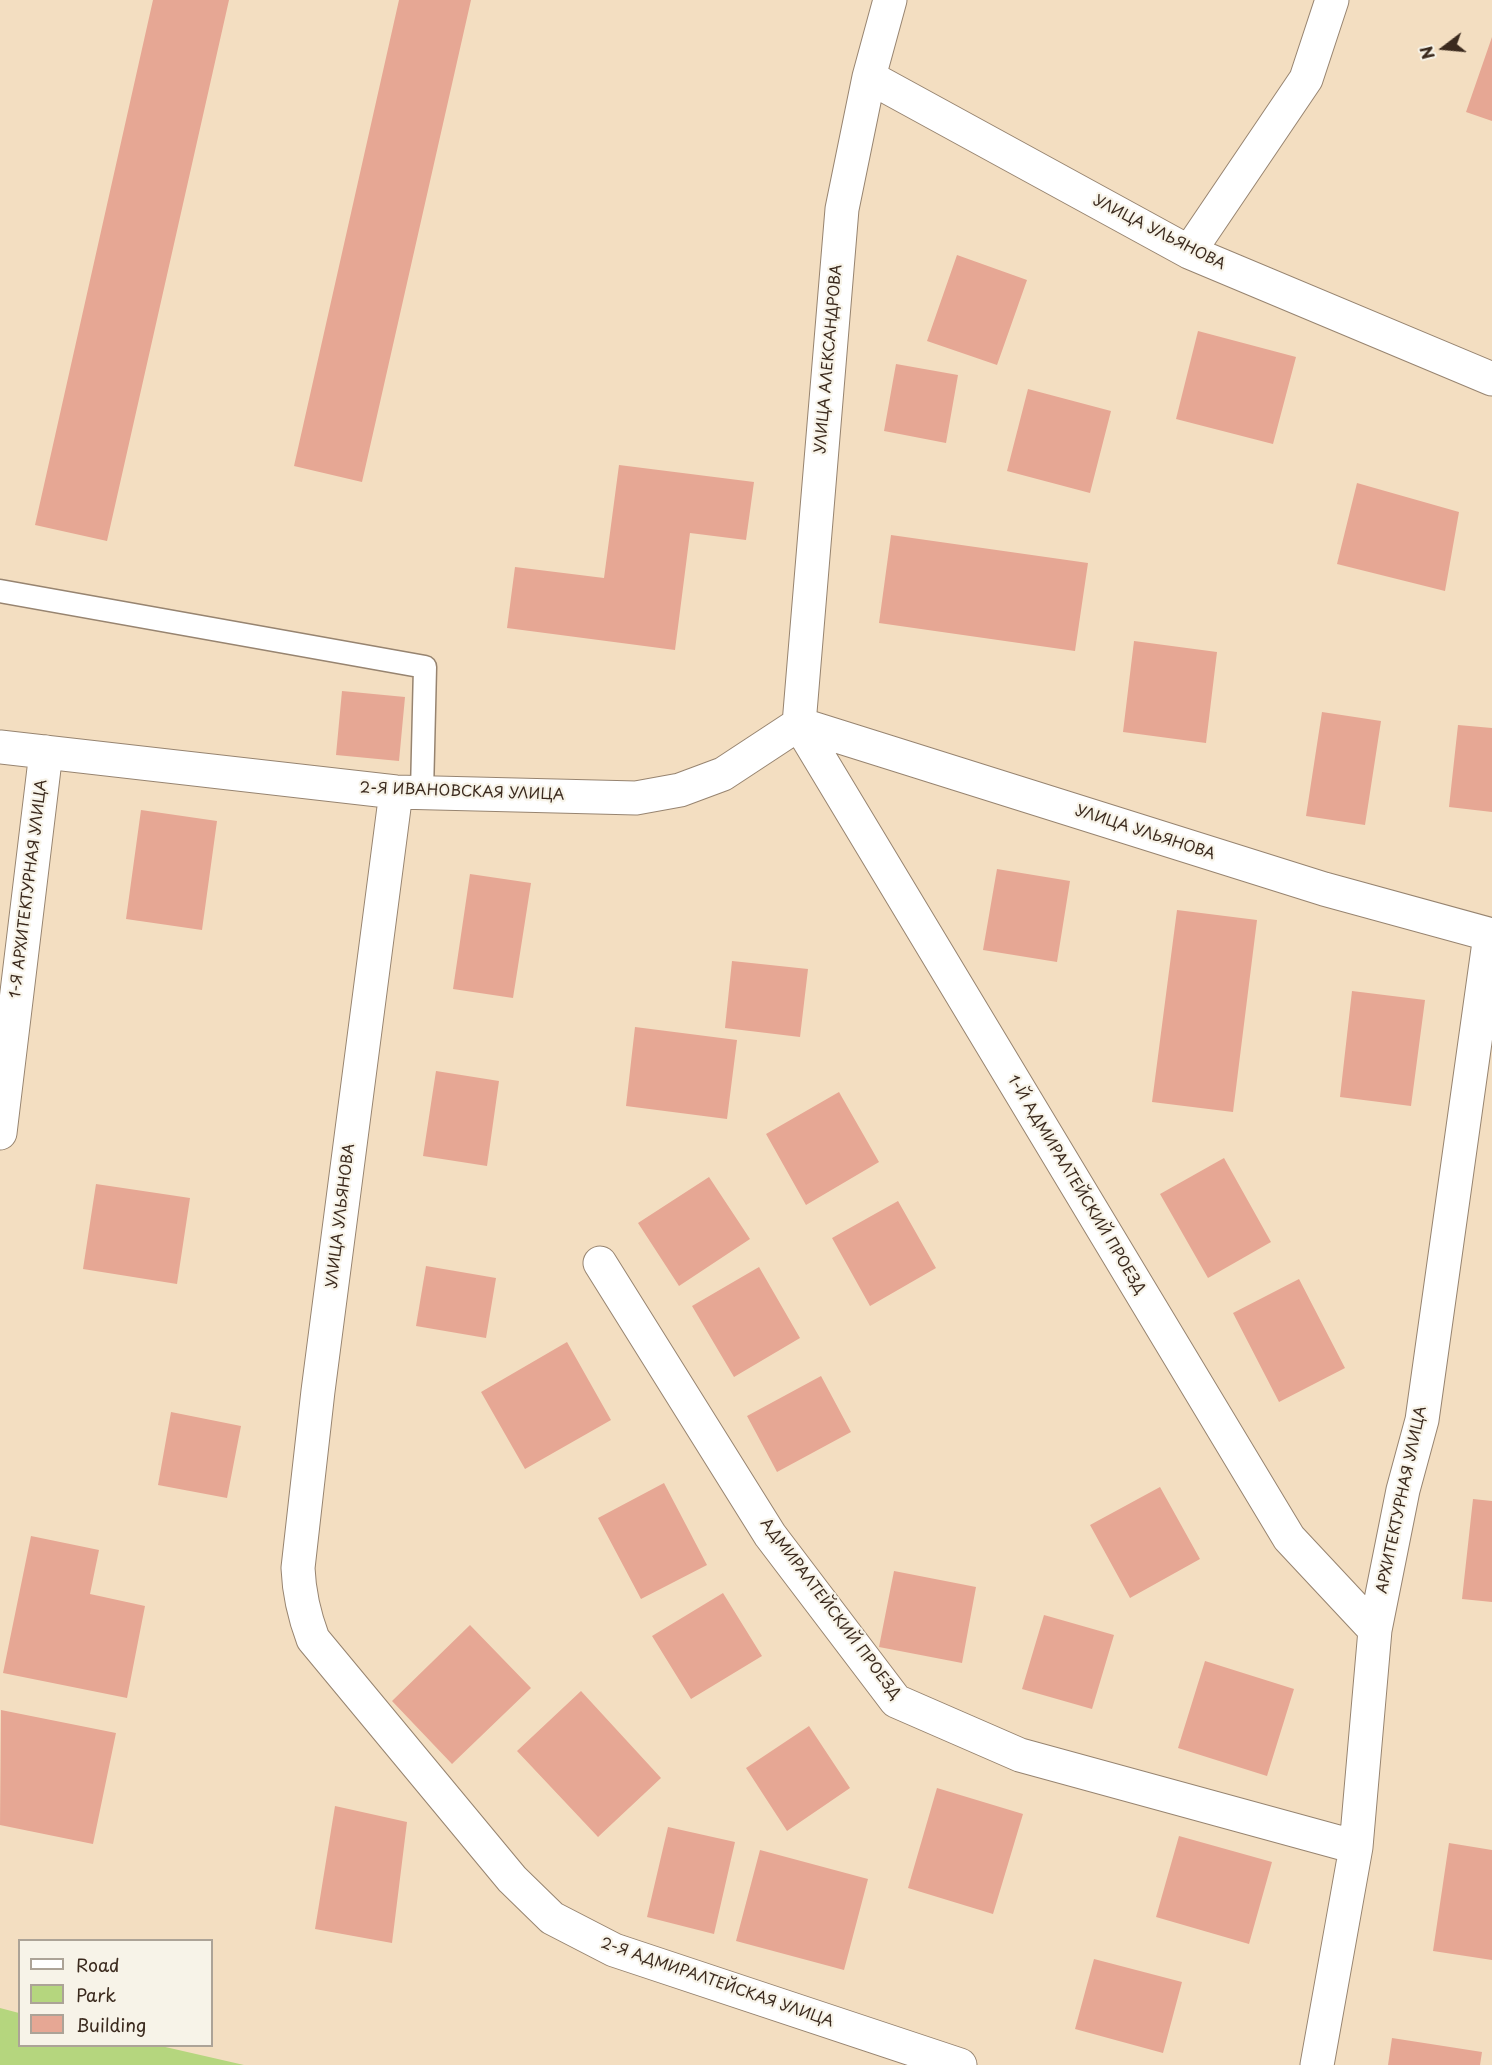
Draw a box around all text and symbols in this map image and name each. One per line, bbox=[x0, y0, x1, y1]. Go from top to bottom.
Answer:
north arrow bbox=[1414, 18, 1474, 78]
text: N bbox=[1413, 44, 1440, 62]
street label: УЛИЦА УЛЬЯНОВА bbox=[1090, 192, 1228, 274]
street label: УЛИЦА АЛЕКСАНДРОВА bbox=[812, 264, 846, 454]
street label: 1-Я АРХИТЕКТУРНАЯ УЛИЦА bbox=[7, 779, 51, 999]
street label: 2-Я ИВАНОВСКАЯ УЛИЦА bbox=[359, 779, 565, 805]
street label: УЛИЦА УЛЬЯНОВА bbox=[1073, 802, 1217, 864]
street label: 1-Й АДМИРАЛТЕЙСКИЙ ПРОЕЗД bbox=[1003, 1072, 1149, 1298]
street label: УЛИЦА УЛЬЯНОВА bbox=[323, 1143, 359, 1289]
street label: АРХИТЕКТУРНАЯ УЛИЦА bbox=[1373, 1405, 1431, 1595]
street label: АДМИРАЛТЕЙСКИЙ ПРОЕЗД bbox=[756, 1515, 904, 1703]
street label: 2-Я АДМИРАЛТЕЙСКАЯ УЛИЦА bbox=[598, 1935, 836, 2031]
legend bbox=[18, 1939, 213, 2047]
text: Road bbox=[76, 1951, 120, 1978]
text: Park bbox=[76, 1981, 116, 2008]
text: Building bbox=[76, 2011, 146, 2038]

